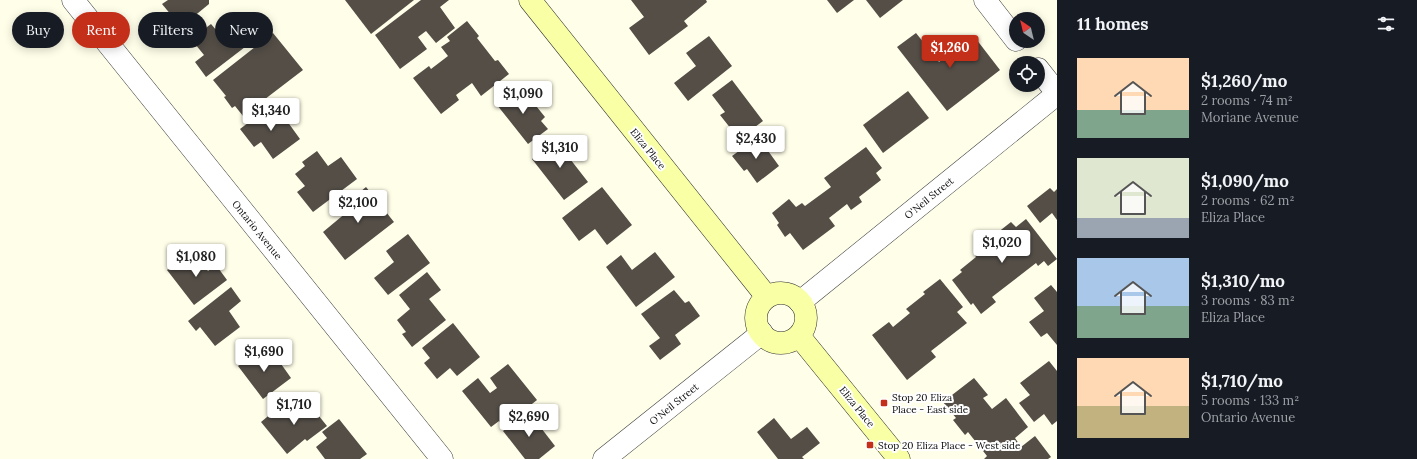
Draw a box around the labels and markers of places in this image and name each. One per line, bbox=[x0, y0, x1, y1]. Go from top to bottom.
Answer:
pin: $1,260 bbox=[917, 35, 983, 69]
pin: $1,090 bbox=[490, 81, 556, 115]
pin: $1,340 bbox=[238, 98, 304, 132]
pin: $2,430 bbox=[723, 126, 789, 160]
pin: $1,310 bbox=[527, 135, 593, 169]
pin: $2,100 bbox=[325, 190, 391, 224]
pin: $1,020 bbox=[969, 230, 1035, 264]
pin: $1,080 bbox=[163, 244, 229, 278]
pin: $1,690 bbox=[231, 339, 297, 373]
place label: Stop 20 Eliza Place - East side bbox=[892, 391, 969, 416]
pin: $1,710 bbox=[261, 392, 327, 426]
marker: Stop 20 Eliza Place - East side bbox=[879, 398, 889, 408]
pin: $2,690 bbox=[496, 404, 562, 438]
place label: Stop 20 Eliza Place - West side bbox=[878, 439, 1021, 452]
marker: Stop 20 Eliza Place - West side bbox=[865, 440, 875, 450]

